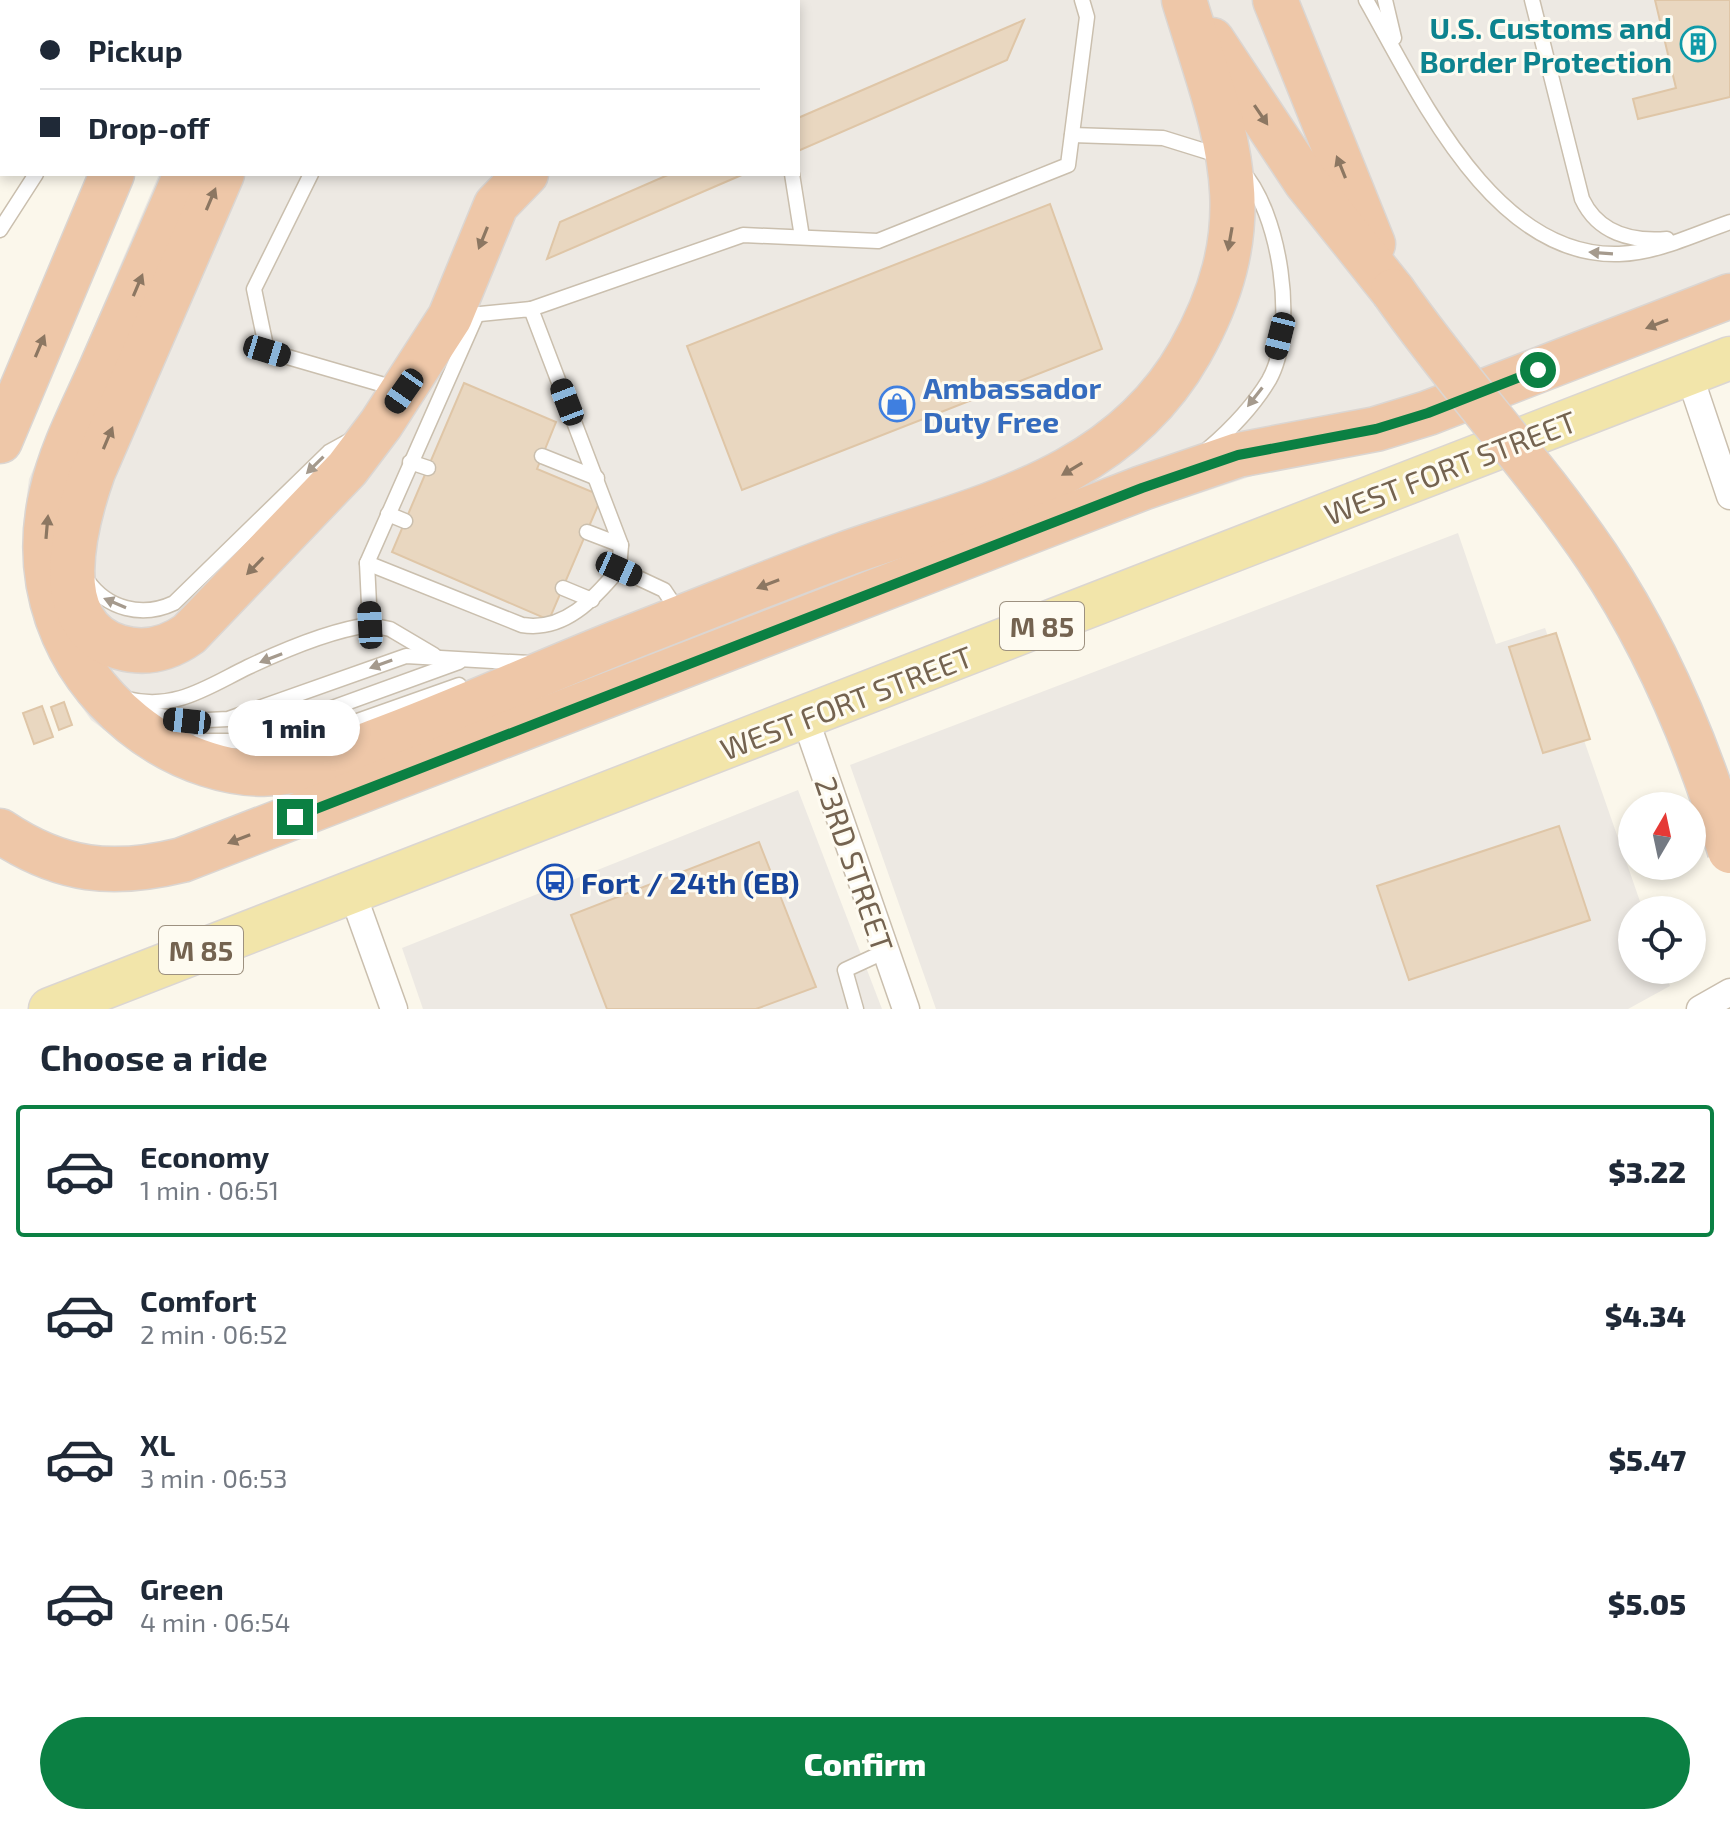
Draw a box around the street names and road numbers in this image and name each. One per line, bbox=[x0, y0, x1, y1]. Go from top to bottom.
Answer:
street label: WEST FORT STREET bbox=[1319, 402, 1581, 532]
road number: M 85 bbox=[1000, 602, 1084, 650]
street label: WEST FORT STREET bbox=[715, 637, 977, 767]
street label: 23RD STREET bbox=[808, 772, 902, 956]
road number: M 85 bbox=[159, 926, 243, 974]

